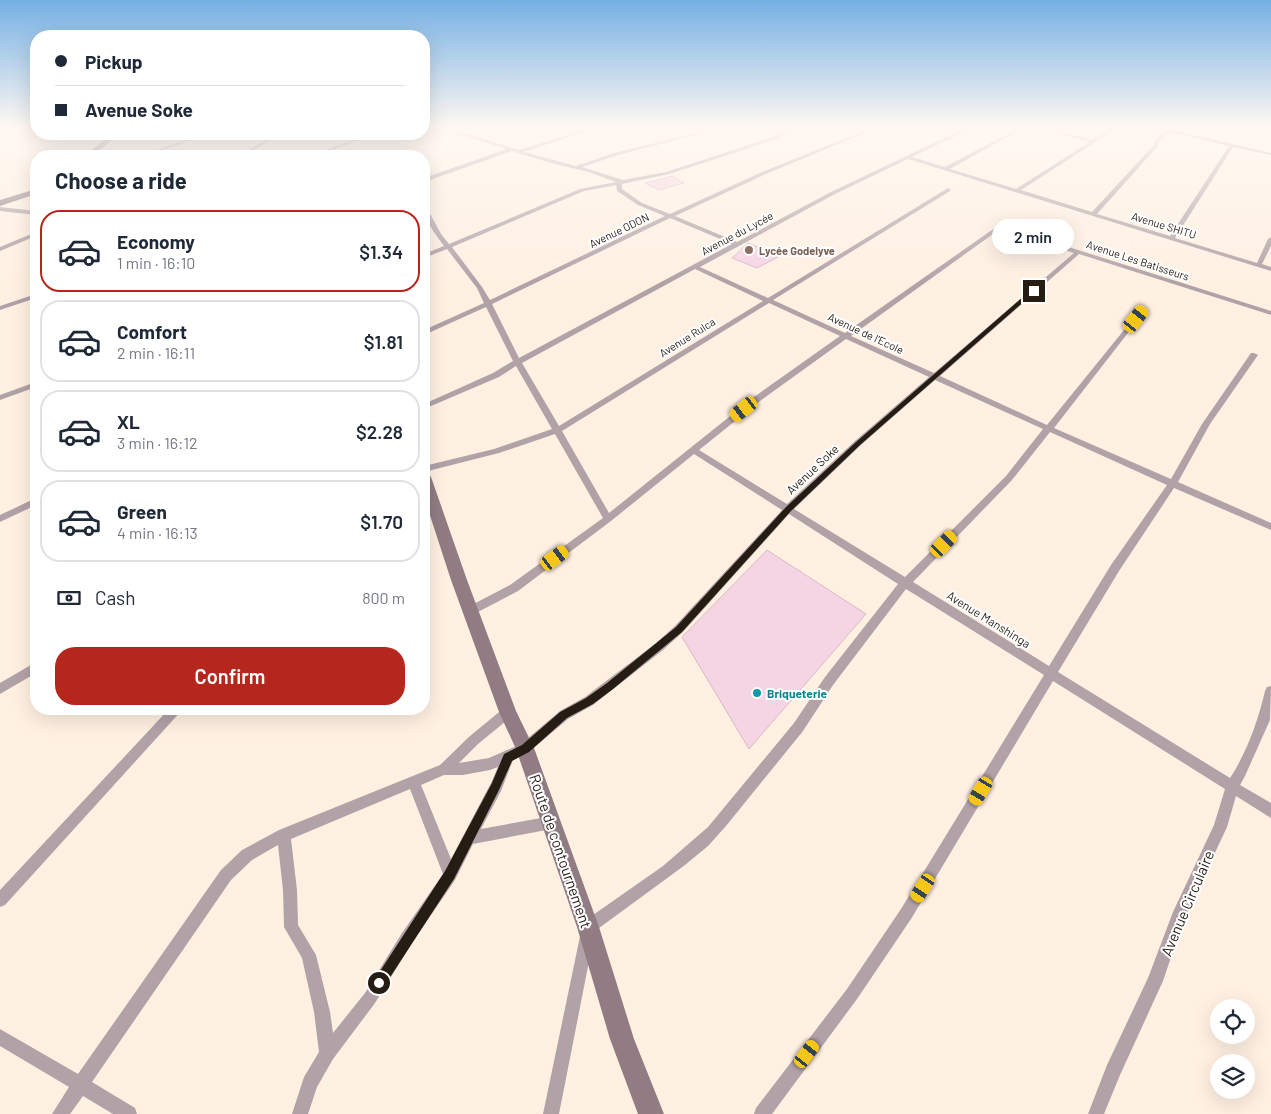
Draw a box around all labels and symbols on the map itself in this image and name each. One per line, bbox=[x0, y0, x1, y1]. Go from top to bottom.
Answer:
street label: Avenue du Lycée bbox=[699, 208, 775, 257]
street label: Avenue SHITU bbox=[1130, 209, 1198, 241]
street label: Avenue ODON bbox=[587, 210, 651, 250]
callout: 2 min bbox=[993, 218, 1075, 254]
street label: Avenue Les Batisseurs bbox=[1085, 237, 1191, 283]
marker: Lycée Godelyve bbox=[743, 244, 755, 256]
place label: Lycée Godelyve bbox=[759, 244, 835, 257]
route end bbox=[1023, 280, 1045, 302]
car bbox=[1120, 303, 1151, 335]
street label: Avenue de l'Ecole bbox=[826, 310, 906, 356]
street label: Avenue Rulca bbox=[657, 315, 717, 359]
car bbox=[727, 394, 760, 424]
street label: Avenue Soke bbox=[783, 441, 841, 497]
car bbox=[928, 528, 959, 560]
car bbox=[538, 543, 571, 573]
street label: Avenue Manshinga bbox=[945, 588, 1033, 650]
place label: Briqueterie bbox=[767, 686, 828, 700]
marker: Briqueterie bbox=[751, 687, 763, 699]
street label: Route de contournement bbox=[526, 772, 596, 930]
car bbox=[966, 774, 995, 808]
street label: Avenue Circulaire bbox=[1157, 847, 1217, 959]
car bbox=[908, 871, 937, 905]
route start bbox=[368, 972, 390, 994]
car bbox=[791, 1038, 822, 1070]

